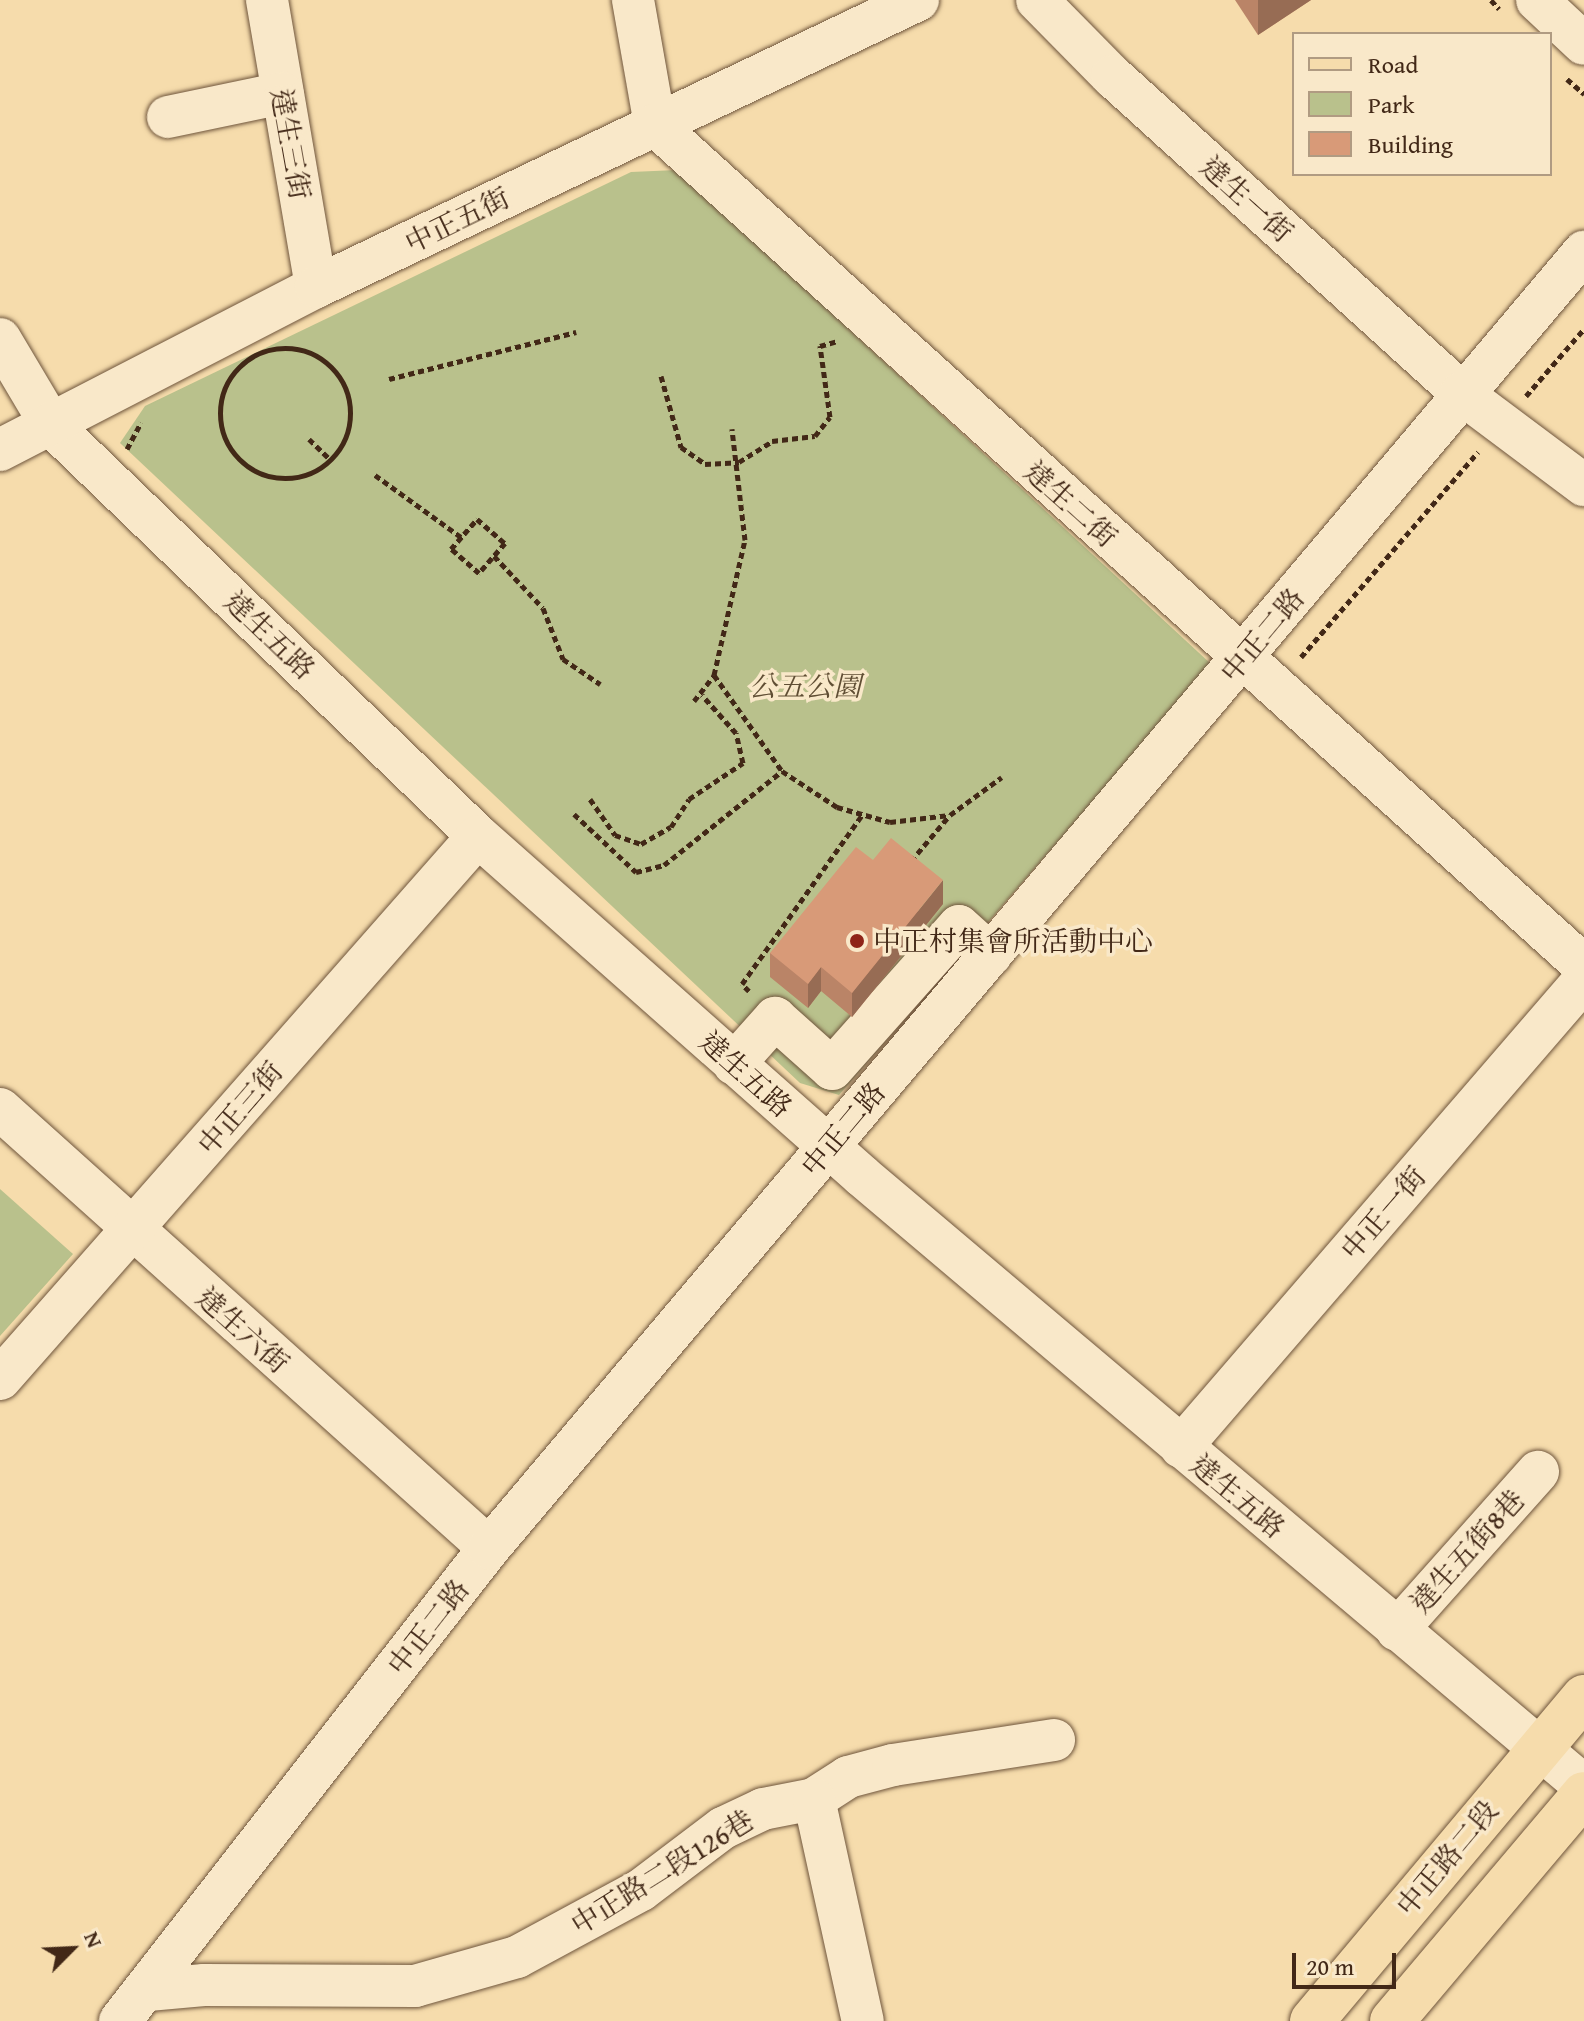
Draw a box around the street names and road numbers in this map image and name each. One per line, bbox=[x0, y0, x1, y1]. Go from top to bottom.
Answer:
street label: 達生三街 bbox=[265, 86, 317, 202]
street label: 達生一街 bbox=[1194, 149, 1300, 249]
street label: 中正五街 bbox=[399, 180, 515, 260]
street label: 達生二街 bbox=[1018, 454, 1124, 554]
street label: 中正二路 bbox=[1213, 581, 1311, 689]
street label: 達生五路 bbox=[218, 584, 322, 686]
street label: 達生五路 bbox=[693, 1024, 799, 1124]
street label: 中正三街 bbox=[191, 1055, 289, 1161]
street label: 中正二路 bbox=[794, 1075, 892, 1183]
street label: 中正一街 bbox=[1334, 1160, 1432, 1266]
street label: 達生六街 bbox=[190, 1280, 296, 1380]
street label: 達生五路 bbox=[1184, 1447, 1292, 1545]
street label: 達生五街8巷 bbox=[1403, 1483, 1531, 1619]
street label: 中正二路 bbox=[380, 1573, 476, 1681]
street label: 中正路二段 bbox=[1389, 1794, 1505, 1922]
street label: 中正路二段126巷 bbox=[565, 1803, 759, 1941]

